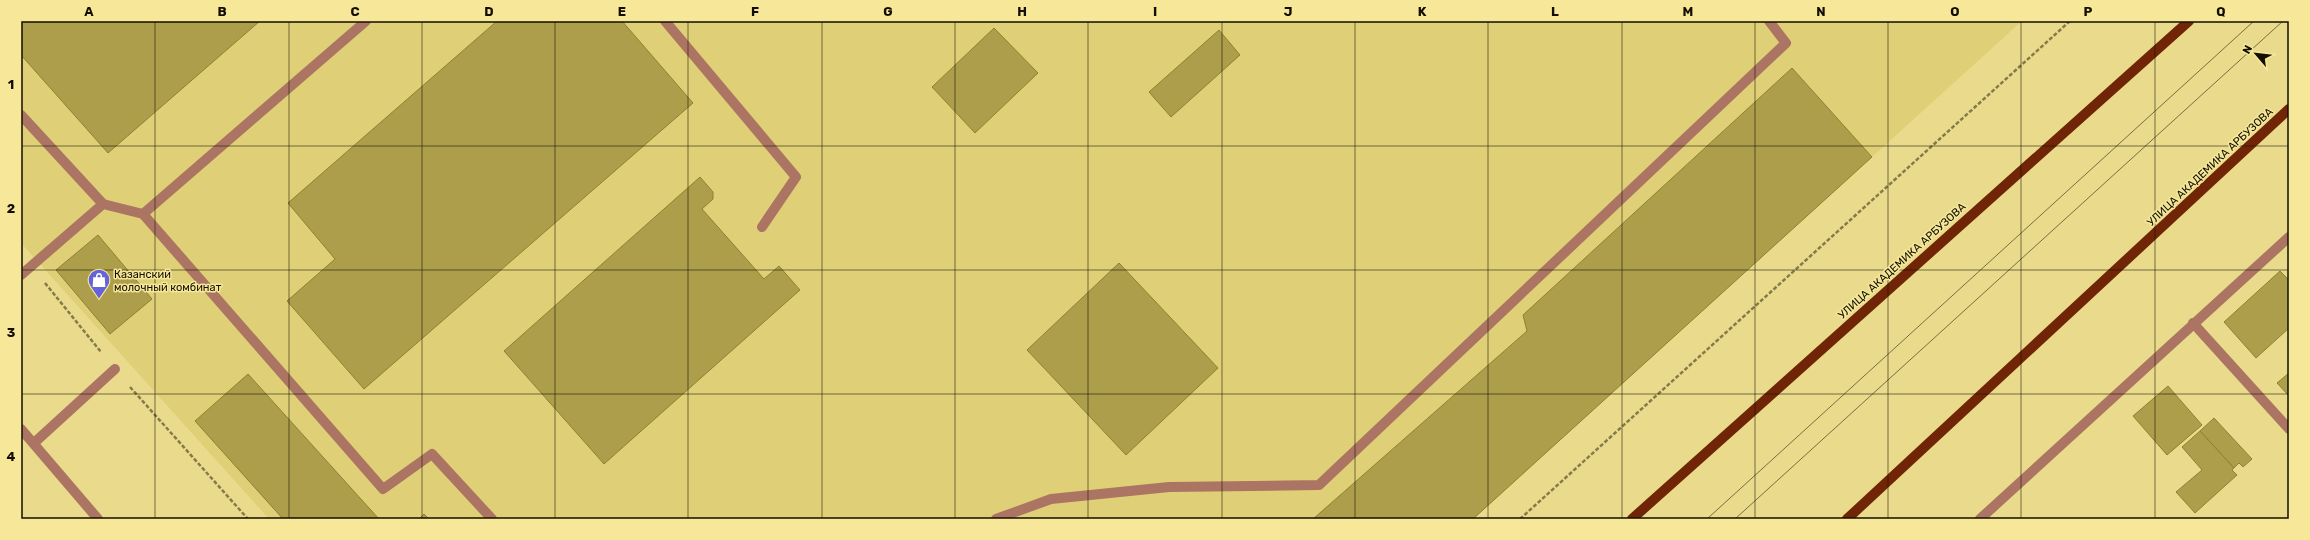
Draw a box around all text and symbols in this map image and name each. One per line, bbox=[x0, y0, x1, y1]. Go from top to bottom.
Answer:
text: A bbox=[84, 4, 94, 19]
text: B bbox=[217, 4, 227, 19]
text: C bbox=[350, 4, 360, 19]
text: D bbox=[484, 4, 494, 19]
text: E bbox=[618, 4, 626, 19]
text: F bbox=[751, 4, 759, 19]
text: G bbox=[883, 4, 893, 19]
text: H bbox=[1017, 4, 1027, 19]
text: I bbox=[1153, 4, 1157, 19]
text: J bbox=[1284, 4, 1292, 19]
text: K bbox=[1418, 4, 1427, 19]
text: L bbox=[1551, 4, 1559, 19]
text: M bbox=[1683, 4, 1693, 19]
text: N bbox=[1816, 4, 1826, 19]
text: O bbox=[1950, 4, 1960, 19]
text: P bbox=[2084, 4, 2093, 19]
text: Q bbox=[2216, 4, 2226, 19]
north arrow bbox=[2236, 34, 2276, 74]
text: N bbox=[2240, 43, 2255, 56]
text: 1 bbox=[8, 77, 14, 92]
street label: УЛИЦА АКАДЕМИКА АРБУЗОВА bbox=[2144, 105, 2276, 229]
street label: УЛИЦА АКАДЕМИКА АРБУЗОВА bbox=[1835, 200, 1969, 322]
text: 2 bbox=[7, 201, 15, 216]
shop icon: Казанский молочный комбинат bbox=[86, 267, 112, 300]
place label: Казанский молочный комбинат bbox=[114, 268, 222, 294]
text: 3 bbox=[7, 325, 16, 340]
text: 4 bbox=[7, 449, 16, 464]

